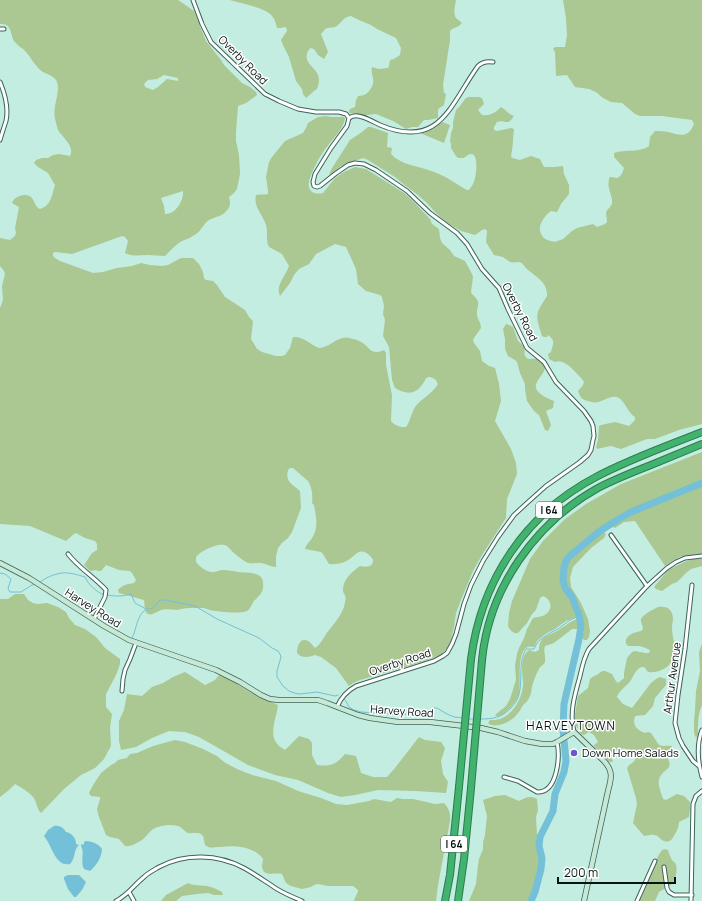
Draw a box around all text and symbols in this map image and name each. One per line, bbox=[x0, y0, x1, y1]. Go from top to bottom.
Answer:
street label: Overby Road bbox=[215, 32, 271, 88]
street label: Overby Road bbox=[499, 280, 542, 344]
road number: I 64 bbox=[536, 502, 562, 518]
street label: Harvey Road bbox=[62, 584, 124, 631]
street label: Arthur Avenue bbox=[659, 641, 684, 715]
street label: Overby Road bbox=[367, 645, 433, 679]
street label: Harvey Road bbox=[370, 701, 434, 720]
district label: HARVEYTOWN bbox=[526, 717, 616, 734]
place label: Down Home Salads bbox=[582, 745, 679, 760]
marker: Down Home Salads bbox=[569, 748, 579, 758]
road number: I 64 bbox=[441, 836, 467, 852]
scale bar bbox=[558, 859, 675, 885]
text: 200 m bbox=[564, 864, 598, 881]

